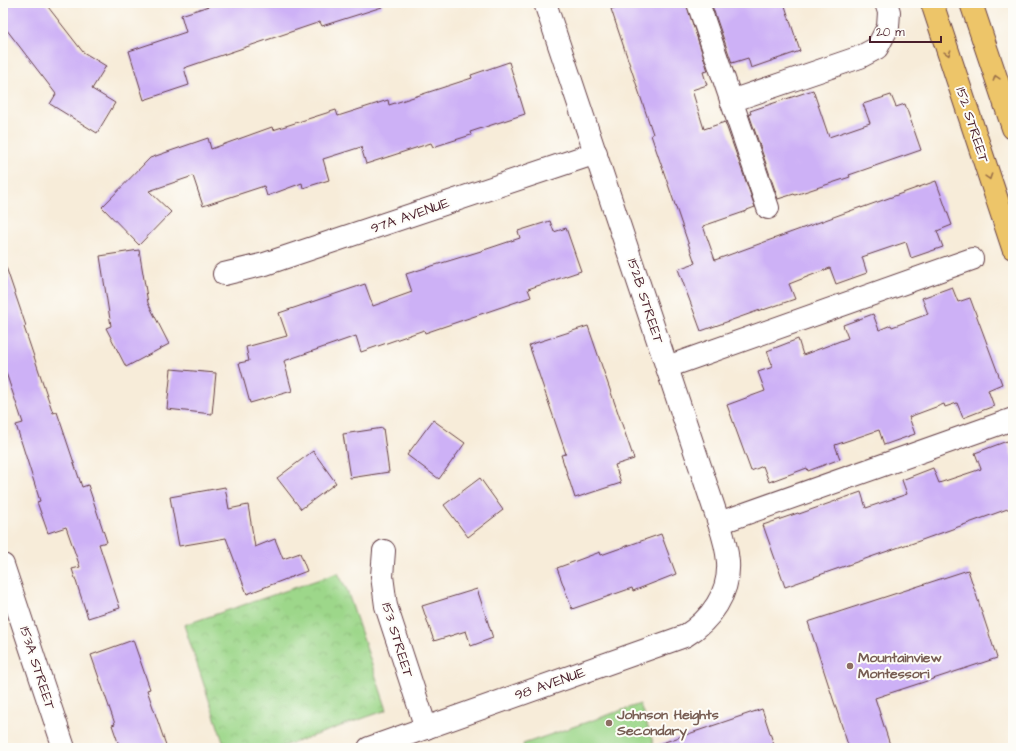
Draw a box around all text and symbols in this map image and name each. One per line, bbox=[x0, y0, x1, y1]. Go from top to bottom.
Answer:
scale bar bbox=[870, 18, 941, 44]
text: 20 m bbox=[876, 24, 905, 41]
one-way arrow bbox=[944, 50, 952, 57]
one-way arrow bbox=[992, 75, 1001, 82]
street label: 152 STREET bbox=[950, 85, 994, 166]
one-way arrow bbox=[985, 173, 993, 180]
street label: 97A AVENUE bbox=[368, 193, 453, 239]
street label: 152B STREET bbox=[622, 256, 668, 346]
street label: 153 STREET bbox=[376, 600, 418, 680]
street label: 153A STREET bbox=[14, 624, 60, 712]
place label: Mountainview Montessori bbox=[858, 648, 942, 684]
marker: Mountainview Montessori bbox=[845, 661, 855, 671]
street label: 98 AVENUE bbox=[512, 662, 589, 705]
place label: Johnson Heights Secondary bbox=[616, 705, 719, 741]
marker: Johnson Heights Secondary bbox=[604, 718, 614, 728]

